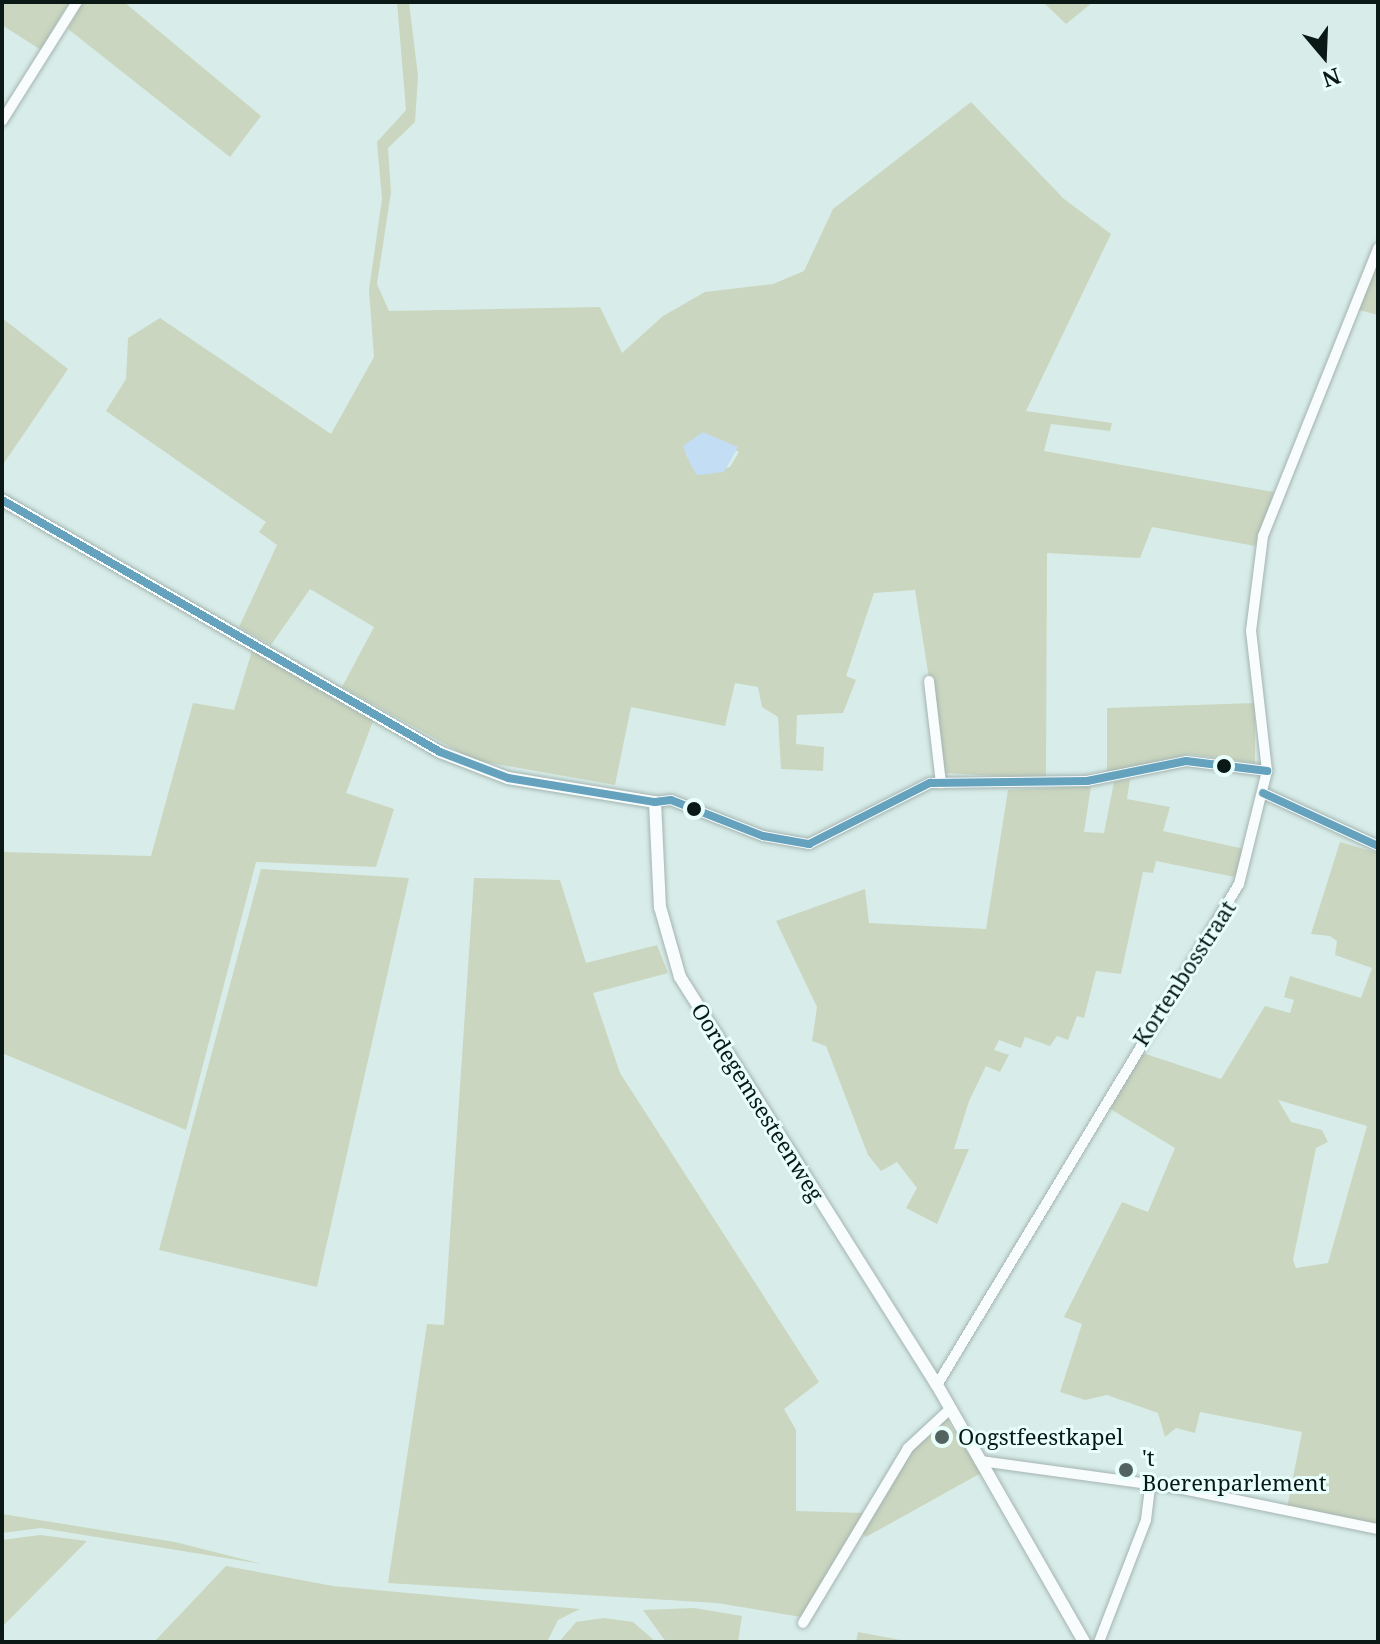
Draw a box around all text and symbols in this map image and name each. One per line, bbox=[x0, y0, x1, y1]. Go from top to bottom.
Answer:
north arrow bbox=[1284, 16, 1364, 96]
text: N bbox=[1319, 62, 1345, 96]
unlabelled marker bbox=[1216, 758, 1232, 774]
unlabelled marker bbox=[686, 801, 702, 817]
street label: Kortenbosstraat bbox=[1127, 895, 1241, 1051]
street label: Oordegemsesteenweg bbox=[686, 998, 830, 1206]
place label: Oogstfeestkapel bbox=[958, 1424, 1123, 1450]
marker: Oogstfeestkapel bbox=[933, 1428, 951, 1446]
place label: 't Boerenparlement bbox=[1142, 1444, 1327, 1496]
marker: 't Boerenparlement bbox=[1117, 1461, 1135, 1479]

